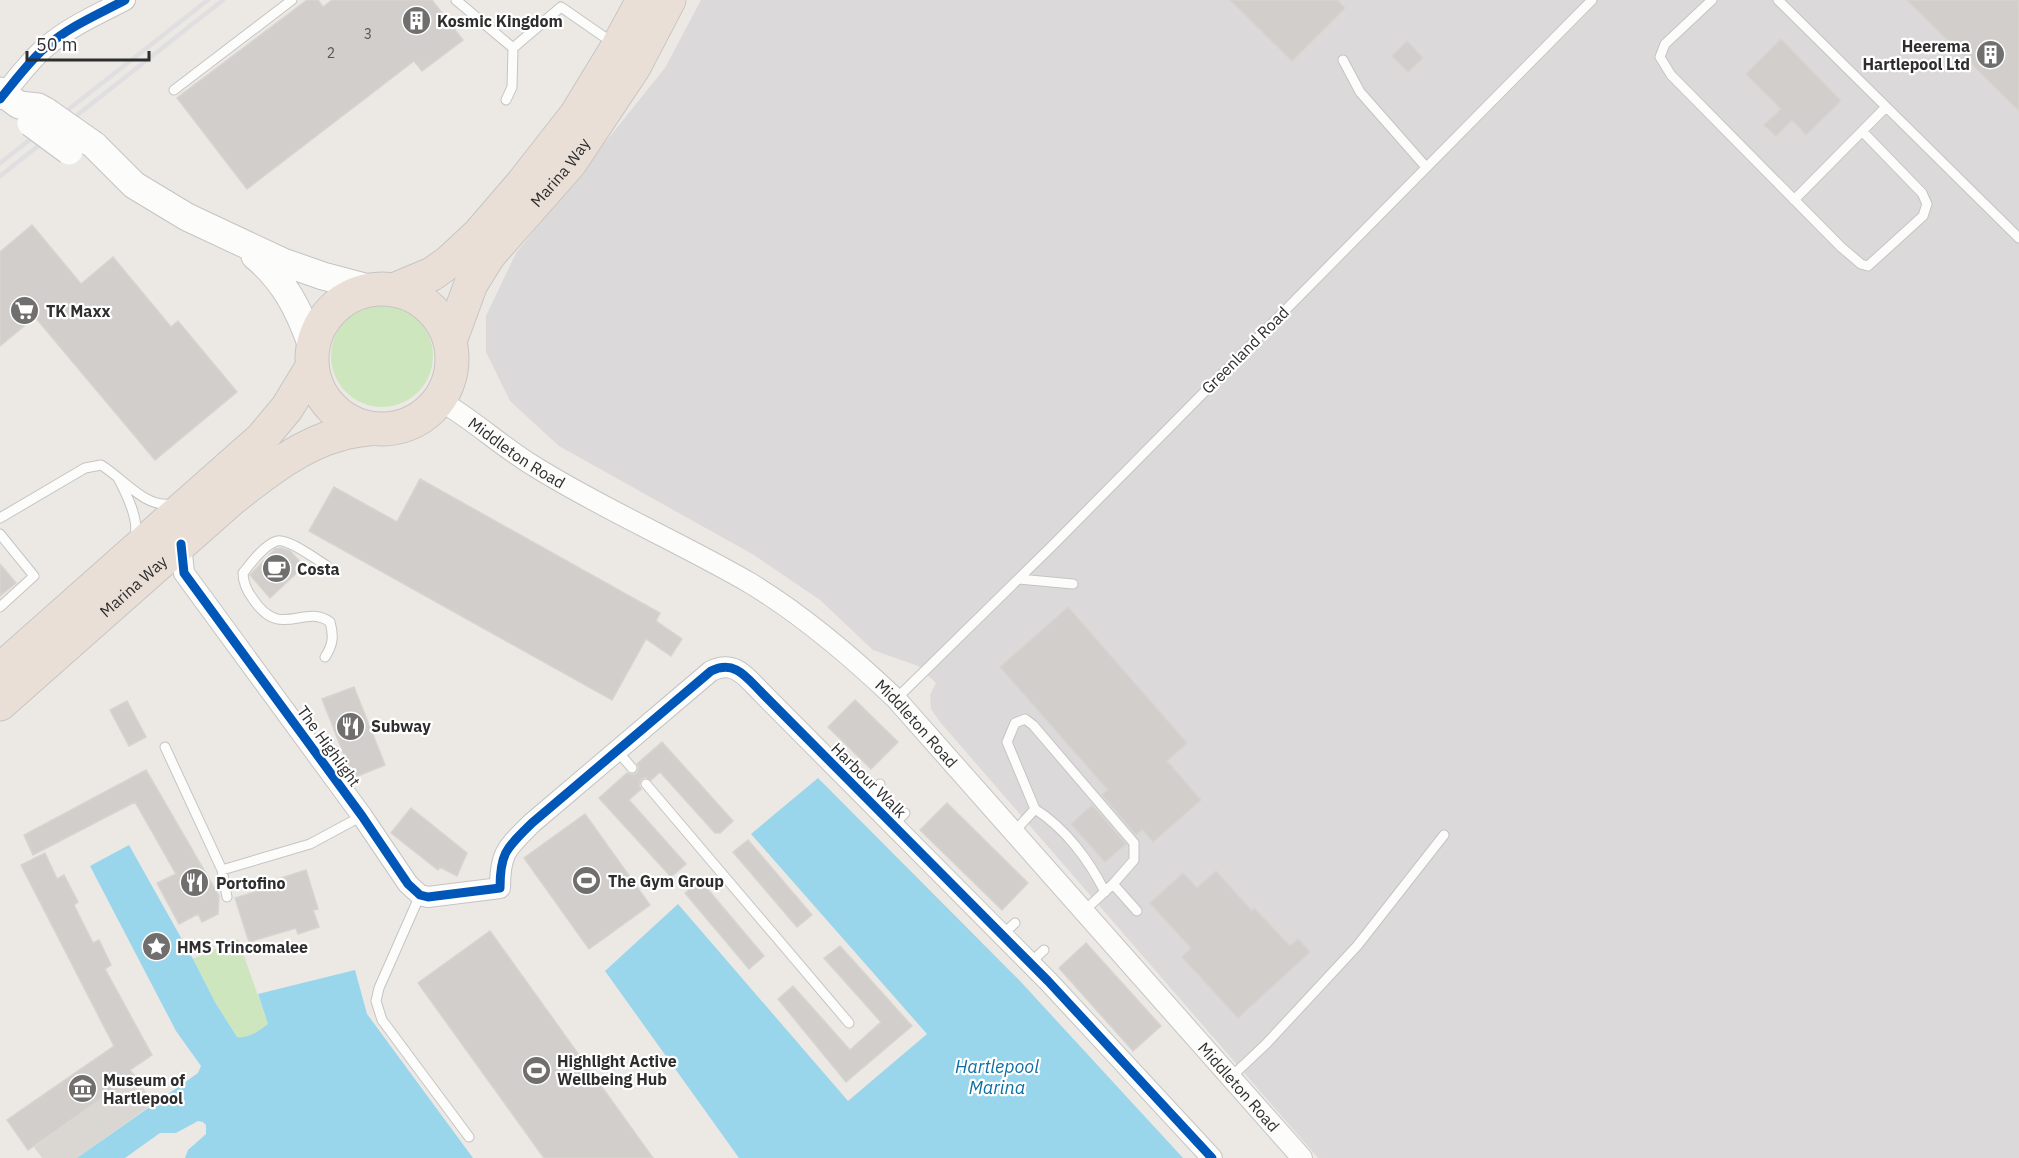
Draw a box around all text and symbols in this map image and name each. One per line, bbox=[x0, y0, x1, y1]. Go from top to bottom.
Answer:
building icon: Kosmic Kingdom bbox=[400, 5, 432, 37]
place label: Kosmic Kingdom bbox=[437, 11, 563, 31]
scale bar bbox=[27, 24, 148, 62]
house number: 3 bbox=[364, 25, 372, 43]
text: 50 m bbox=[36, 33, 78, 56]
place label: Heerema Hartlepool Ltd bbox=[1862, 36, 1970, 74]
building icon: Heerema Hartlepool Ltd bbox=[1975, 39, 2007, 71]
house number: 2 bbox=[327, 44, 335, 62]
street label: Marina Way bbox=[526, 134, 594, 211]
supermarket icon: TK Maxx bbox=[9, 295, 41, 327]
place label: TK Maxx bbox=[46, 301, 110, 321]
street label: Greenland Road bbox=[1197, 302, 1293, 398]
street label: Middleton Road bbox=[464, 413, 569, 493]
street label: Marina Way bbox=[95, 551, 171, 621]
cafe icon: Costa bbox=[260, 553, 292, 585]
place label: Costa bbox=[297, 559, 340, 579]
street label: Middleton Road bbox=[871, 675, 962, 772]
street label: The Highlight bbox=[293, 702, 365, 790]
restaurant icon: Subway bbox=[334, 710, 366, 742]
place label: Subway bbox=[371, 716, 431, 736]
street label: Harbour Walk bbox=[827, 738, 911, 822]
sports icon: The Gym Group bbox=[571, 865, 603, 897]
restaurant icon: Portofino bbox=[179, 867, 211, 899]
place label: The Gym Group bbox=[608, 871, 724, 891]
place label: Portofino bbox=[216, 873, 286, 893]
place icon: HMS Trincomalee bbox=[140, 931, 172, 963]
place label: HMS Trincomalee bbox=[177, 937, 308, 957]
street label: Middleton Road bbox=[1194, 1038, 1284, 1136]
place label: Highlight Active Wellbeing Hub bbox=[557, 1051, 677, 1089]
sports icon: Highlight Active Wellbeing Hub bbox=[520, 1054, 552, 1086]
water label: Hartlepool Marina bbox=[955, 1055, 1039, 1099]
place label: Museum of Hartlepool bbox=[103, 1070, 185, 1108]
museum icon: Museum of Hartlepool bbox=[66, 1073, 98, 1105]

